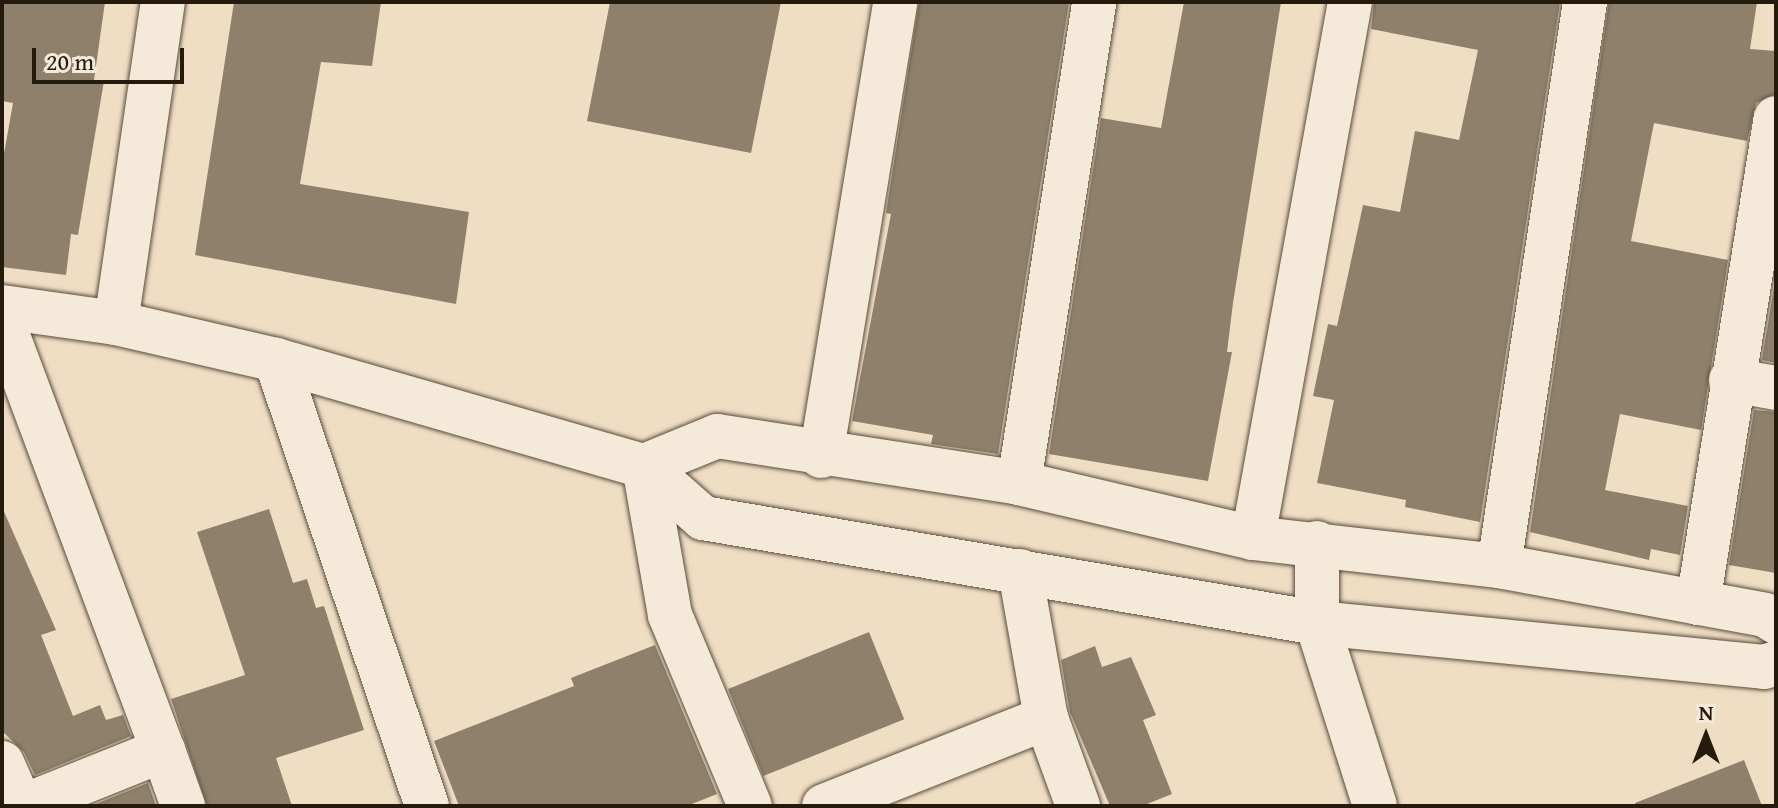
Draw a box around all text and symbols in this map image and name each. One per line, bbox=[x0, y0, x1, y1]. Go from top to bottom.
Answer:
scale bar bbox=[36, 32, 188, 82]
text: 20 m bbox=[46, 44, 94, 79]
north arrow bbox=[1666, 696, 1746, 776]
text: N bbox=[1699, 696, 1713, 728]

